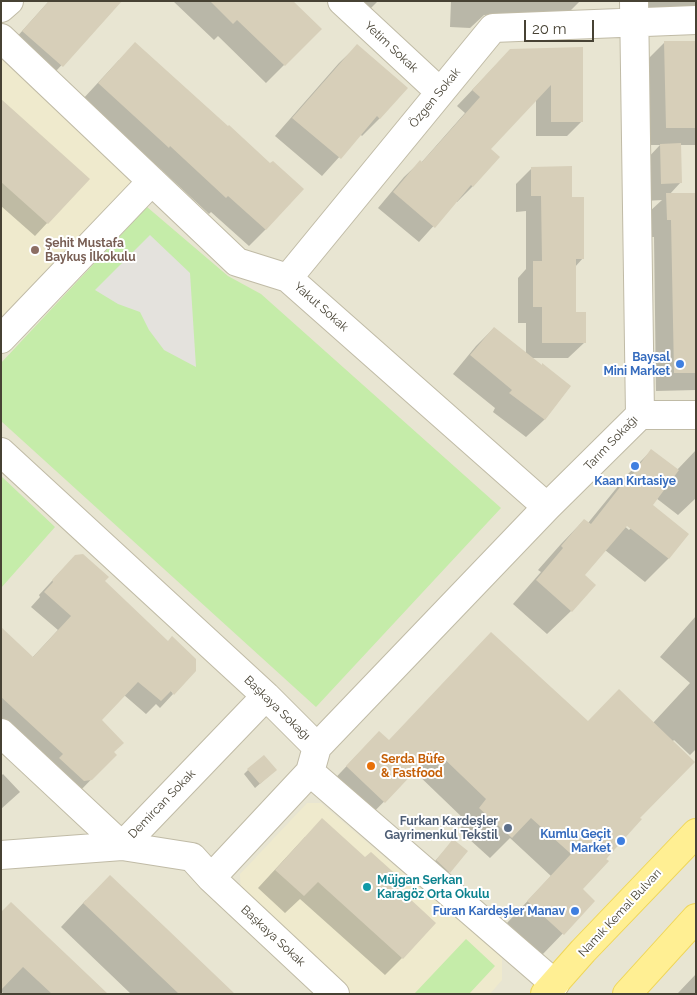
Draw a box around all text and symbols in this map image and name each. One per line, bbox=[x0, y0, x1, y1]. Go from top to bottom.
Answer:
scale bar bbox=[527, 10, 597, 42]
street label: Yetim Sokak bbox=[361, 19, 421, 75]
text: 20 m bbox=[532, 20, 567, 38]
street label: Özgen Sokak bbox=[406, 65, 464, 131]
place label: Şehit Mustafa Baykuş İlkokulu bbox=[45, 236, 136, 264]
marker: Şehit Mustafa Baykuş İlkokulu bbox=[29, 244, 41, 256]
street label: Yakut Sokak bbox=[291, 279, 351, 335]
place label: Baysal Mini Market bbox=[603, 350, 670, 378]
marker: Baysal Mini Market bbox=[674, 358, 686, 370]
street label: Tarım Sokağı bbox=[581, 413, 641, 473]
marker: Kaan Kırtasiye bbox=[629, 460, 641, 472]
place label: Kaan Kırtasiye bbox=[594, 474, 676, 488]
street label: Başkaya Sokağı bbox=[241, 673, 313, 743]
place label: Serda Büfe & Fastfood bbox=[381, 752, 445, 780]
marker: Serda Büfe & Fastfood bbox=[365, 760, 377, 772]
street label: Demircan Sokak bbox=[126, 767, 198, 841]
place label: Furkan Kardeşler Gayrimenkul Tekstil bbox=[384, 814, 498, 842]
marker: Furkan Kardeşler Gayrimenkul Tekstil bbox=[502, 822, 514, 834]
place label: Kumlu Geçit Market bbox=[540, 827, 611, 855]
marker: Kumlu Geçit Market bbox=[615, 835, 627, 847]
street label: Namık Kemal Bulvarı bbox=[576, 866, 664, 960]
place label: Müjgan Serkan Karagöz Orta Okulu bbox=[377, 873, 489, 901]
marker: Müjgan Serkan Karagöz Orta Okulu bbox=[361, 881, 373, 893]
street label: Başkaya Sokak bbox=[238, 903, 308, 969]
place label: Furan Kardeşler Manav bbox=[433, 904, 565, 918]
marker: Furan Kardeşler Manav bbox=[569, 905, 581, 917]

